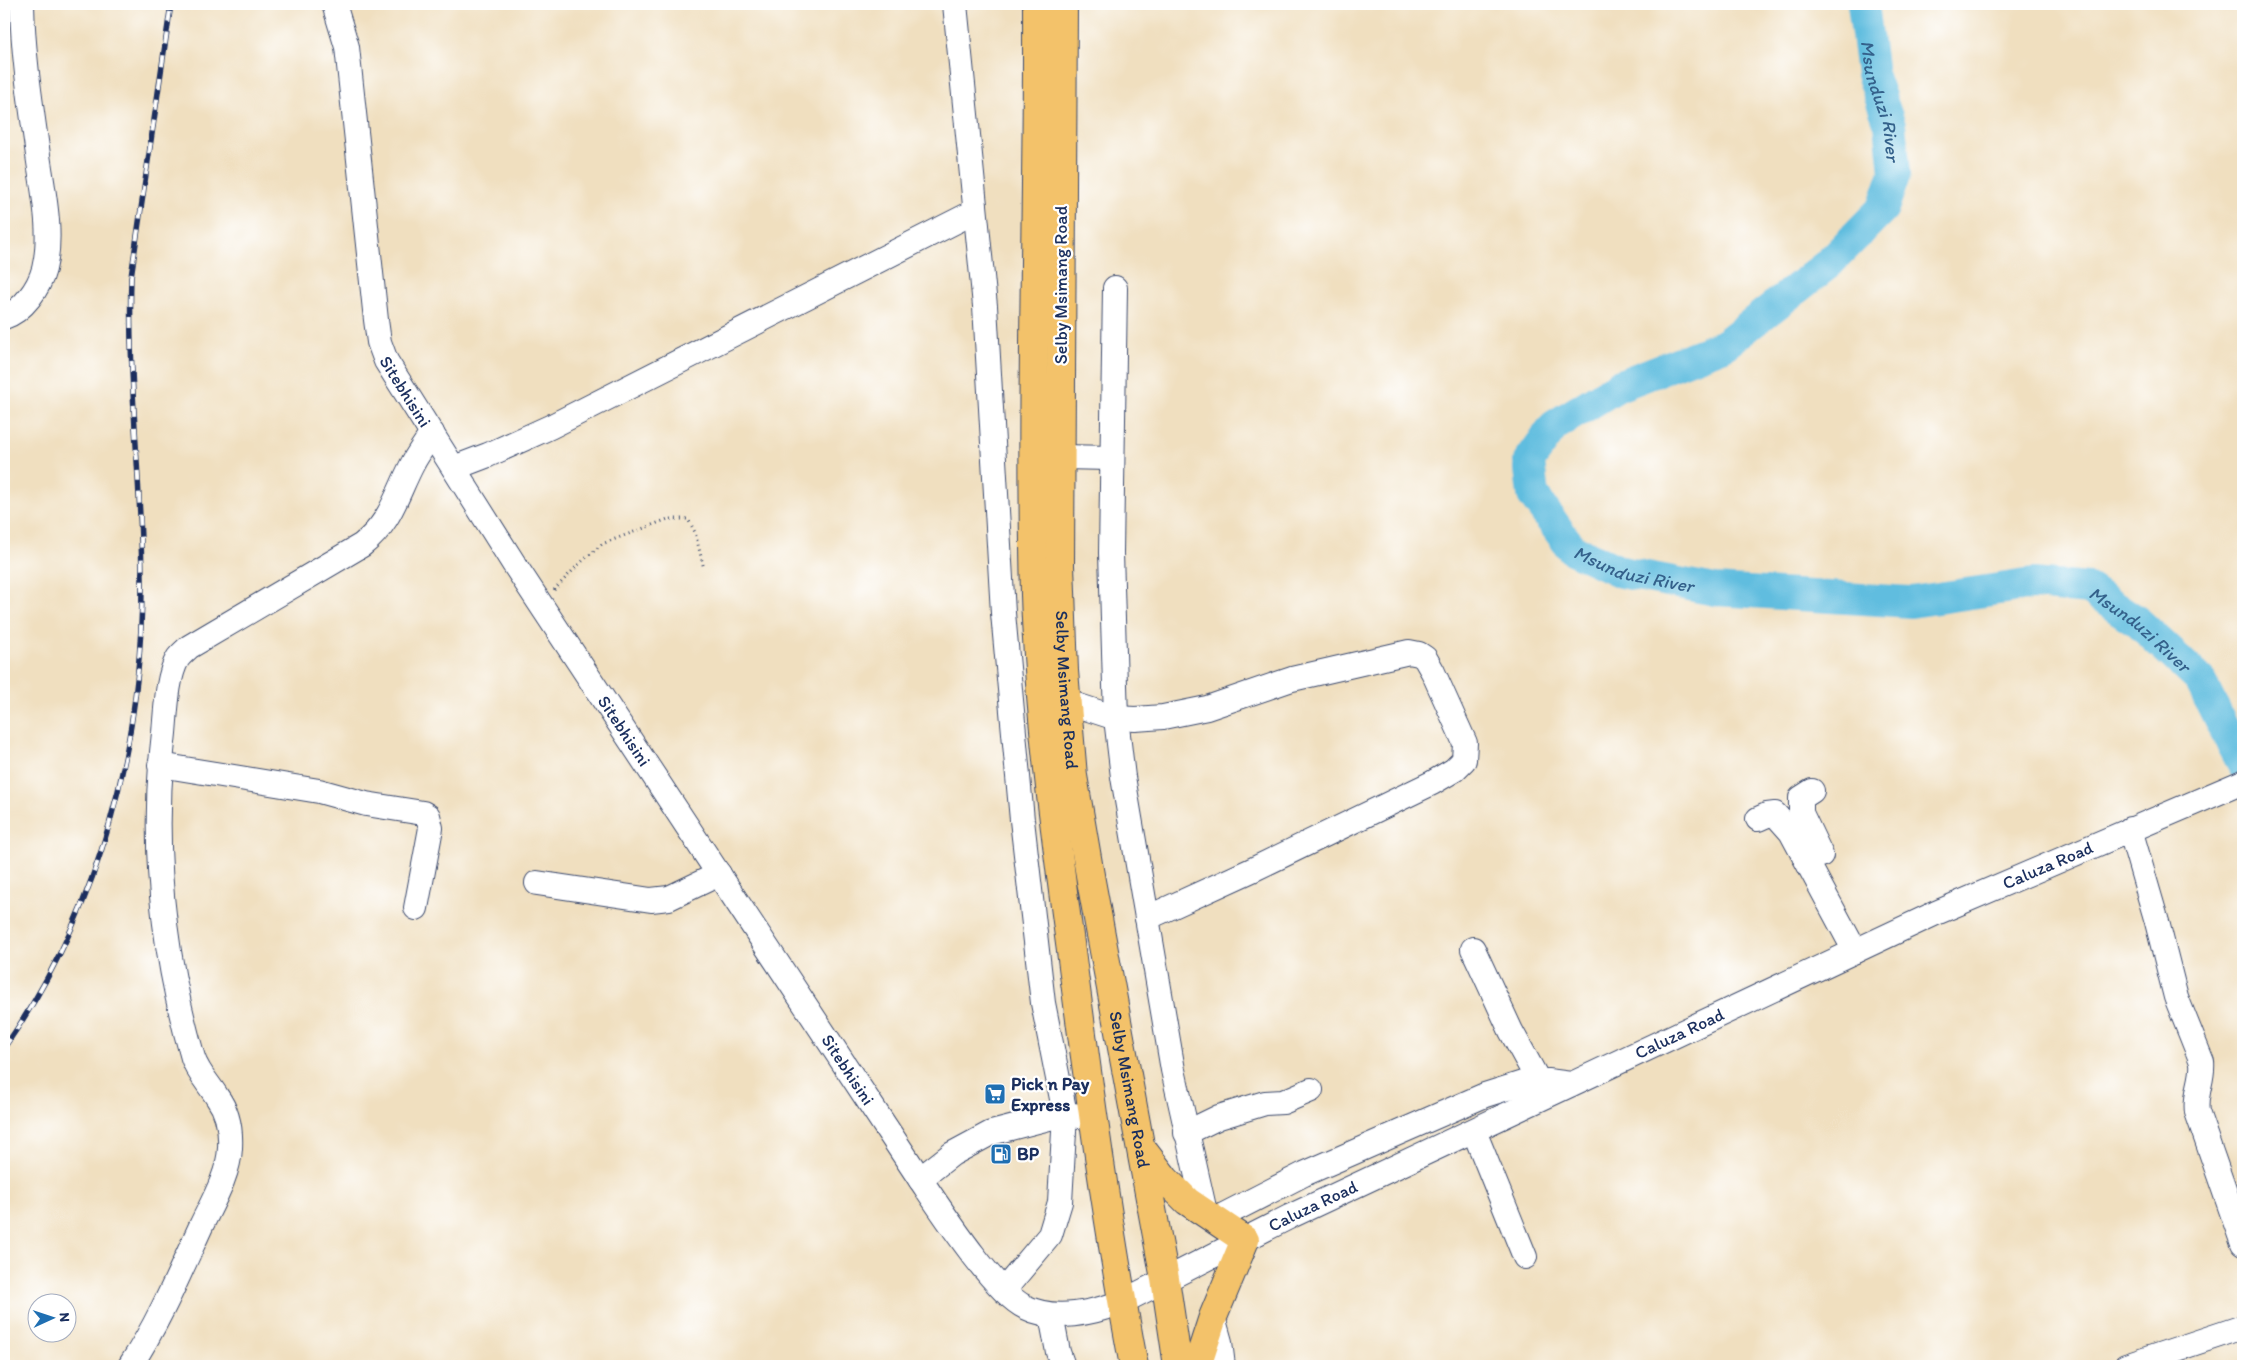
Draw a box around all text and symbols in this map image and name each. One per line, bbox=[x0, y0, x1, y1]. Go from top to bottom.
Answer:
water label: Msunduzi River bbox=[1856, 39, 1905, 165]
street label: Selby Msimang Road bbox=[1050, 205, 1072, 364]
street label: Sitebhisini bbox=[374, 352, 436, 431]
water label: Msunduzi River bbox=[1570, 541, 1698, 598]
water label: Msunduzi River bbox=[2085, 581, 2197, 679]
street label: Selby Msimang Road bbox=[1051, 610, 1083, 770]
street label: Sitebhisini bbox=[593, 691, 656, 771]
street label: Caluza Road bbox=[1999, 836, 2096, 894]
street label: Caluza Road bbox=[1631, 1003, 1728, 1064]
street label: Selby Msimang Road bbox=[1104, 1009, 1155, 1170]
street label: Sitebhisini bbox=[817, 1030, 879, 1109]
place label: Pick n Pay Express bbox=[1011, 1073, 1090, 1116]
supermarket icon: Pick n Pay Express bbox=[983, 1082, 1007, 1106]
fuel station icon: BP bbox=[989, 1142, 1013, 1166]
place label: BP bbox=[1017, 1143, 1040, 1165]
street label: Caluza Road bbox=[1265, 1175, 1361, 1237]
north arrow bbox=[28, 1292, 78, 1342]
text: N bbox=[56, 1312, 73, 1323]

